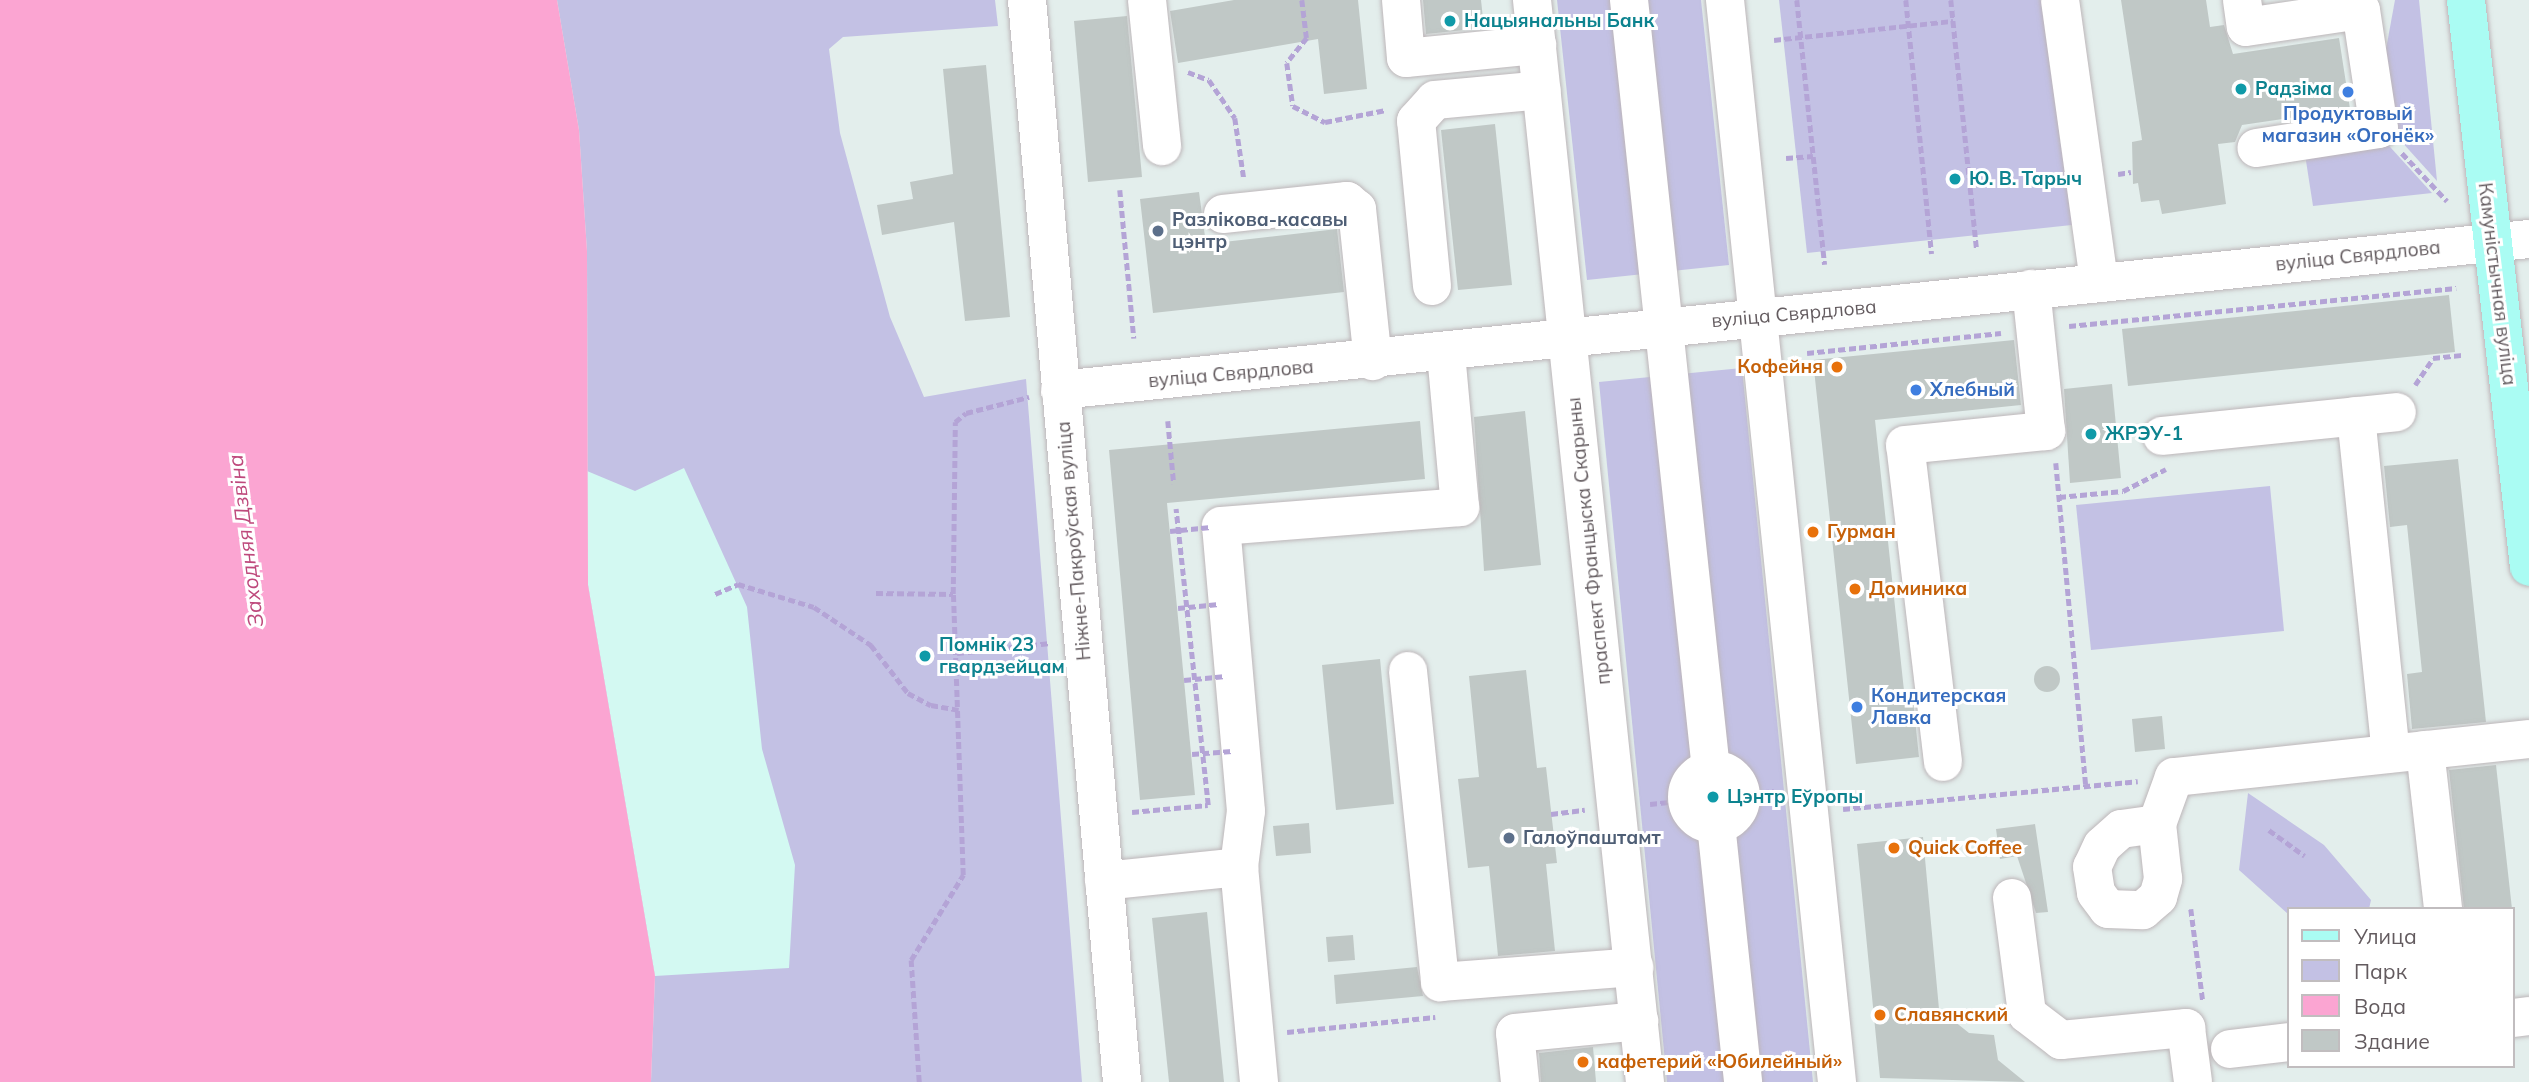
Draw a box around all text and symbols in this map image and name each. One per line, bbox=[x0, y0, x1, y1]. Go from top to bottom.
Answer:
place label: Нацыянальны Банк bbox=[1464, 10, 1654, 32]
marker: Нацыянальны Банк bbox=[1442, 13, 1458, 29]
place label: Радзіма bbox=[2255, 78, 2332, 100]
marker: Радзіма bbox=[2233, 81, 2249, 97]
marker: Продуктовый магазин «Огонёк» bbox=[2340, 84, 2356, 100]
place label: Продуктовый магазин «Огонёк» bbox=[2262, 103, 2434, 147]
place label: Ю. В. Тарыч bbox=[1969, 168, 2082, 190]
marker: Ю. В. Тарыч bbox=[1947, 171, 1963, 187]
street label: Камуністычная вуліца bbox=[2473, 181, 2521, 387]
place label: Разлікова-касавы цэнтр bbox=[1172, 209, 1348, 253]
marker: Разлікова-касавы цэнтр bbox=[1150, 223, 1166, 239]
street label: вуліца Свярдлова bbox=[2274, 236, 2442, 276]
street label: вуліца Свярдлова bbox=[1710, 295, 1878, 333]
street label: вуліца Свярдлова bbox=[1147, 355, 1315, 393]
place label: Кофейня bbox=[1737, 356, 1823, 378]
marker: Кофейня bbox=[1829, 359, 1845, 375]
place label: Хлебный bbox=[1930, 379, 2015, 401]
marker: Хлебный bbox=[1908, 382, 1924, 398]
street label: праспект Францыска Скарыны bbox=[1563, 396, 1615, 686]
street label: Ніжне-Пакроўская вуліца bbox=[1052, 420, 1096, 662]
place label: ЖРЭУ-1 bbox=[2105, 423, 2183, 445]
marker: ЖРЭУ-1 bbox=[2083, 426, 2099, 442]
water label: Заходняя Дзвіна bbox=[222, 453, 268, 629]
place label: Гурман bbox=[1827, 521, 1896, 543]
marker: Гурман bbox=[1805, 524, 1821, 540]
place label: Доминика bbox=[1869, 578, 1967, 600]
marker: Доминика bbox=[1847, 581, 1863, 597]
place label: Помнік 23 гвардзейцам bbox=[939, 634, 1065, 678]
marker: Помнік 23 гвардзейцам bbox=[917, 648, 933, 664]
place label: Кондитерская Лавка bbox=[1871, 685, 2006, 729]
marker: Кондитерская Лавка bbox=[1849, 699, 1865, 715]
place label: Цэнтр Еўропы bbox=[1727, 786, 1863, 808]
marker: Цэнтр Еўропы bbox=[1705, 789, 1721, 805]
place label: Галоўпаштамт bbox=[1523, 827, 1661, 849]
marker: Галоўпаштамт bbox=[1501, 830, 1517, 846]
place label: Quick Coffee bbox=[1908, 837, 2022, 859]
marker: Quick Coffee bbox=[1886, 840, 1902, 856]
legend bbox=[2288, 907, 2515, 1068]
text: Улица bbox=[2354, 923, 2417, 949]
text: Парк bbox=[2354, 958, 2407, 984]
text: Вода bbox=[2354, 993, 2406, 1019]
place label: Славянский bbox=[1894, 1004, 2008, 1026]
marker: Славянский bbox=[1872, 1007, 1888, 1023]
text: Здание bbox=[2354, 1028, 2430, 1054]
place label: кафетерий «Юбилейный» bbox=[1597, 1051, 1842, 1073]
marker: кафетерий «Юбилейный» bbox=[1575, 1054, 1591, 1070]

